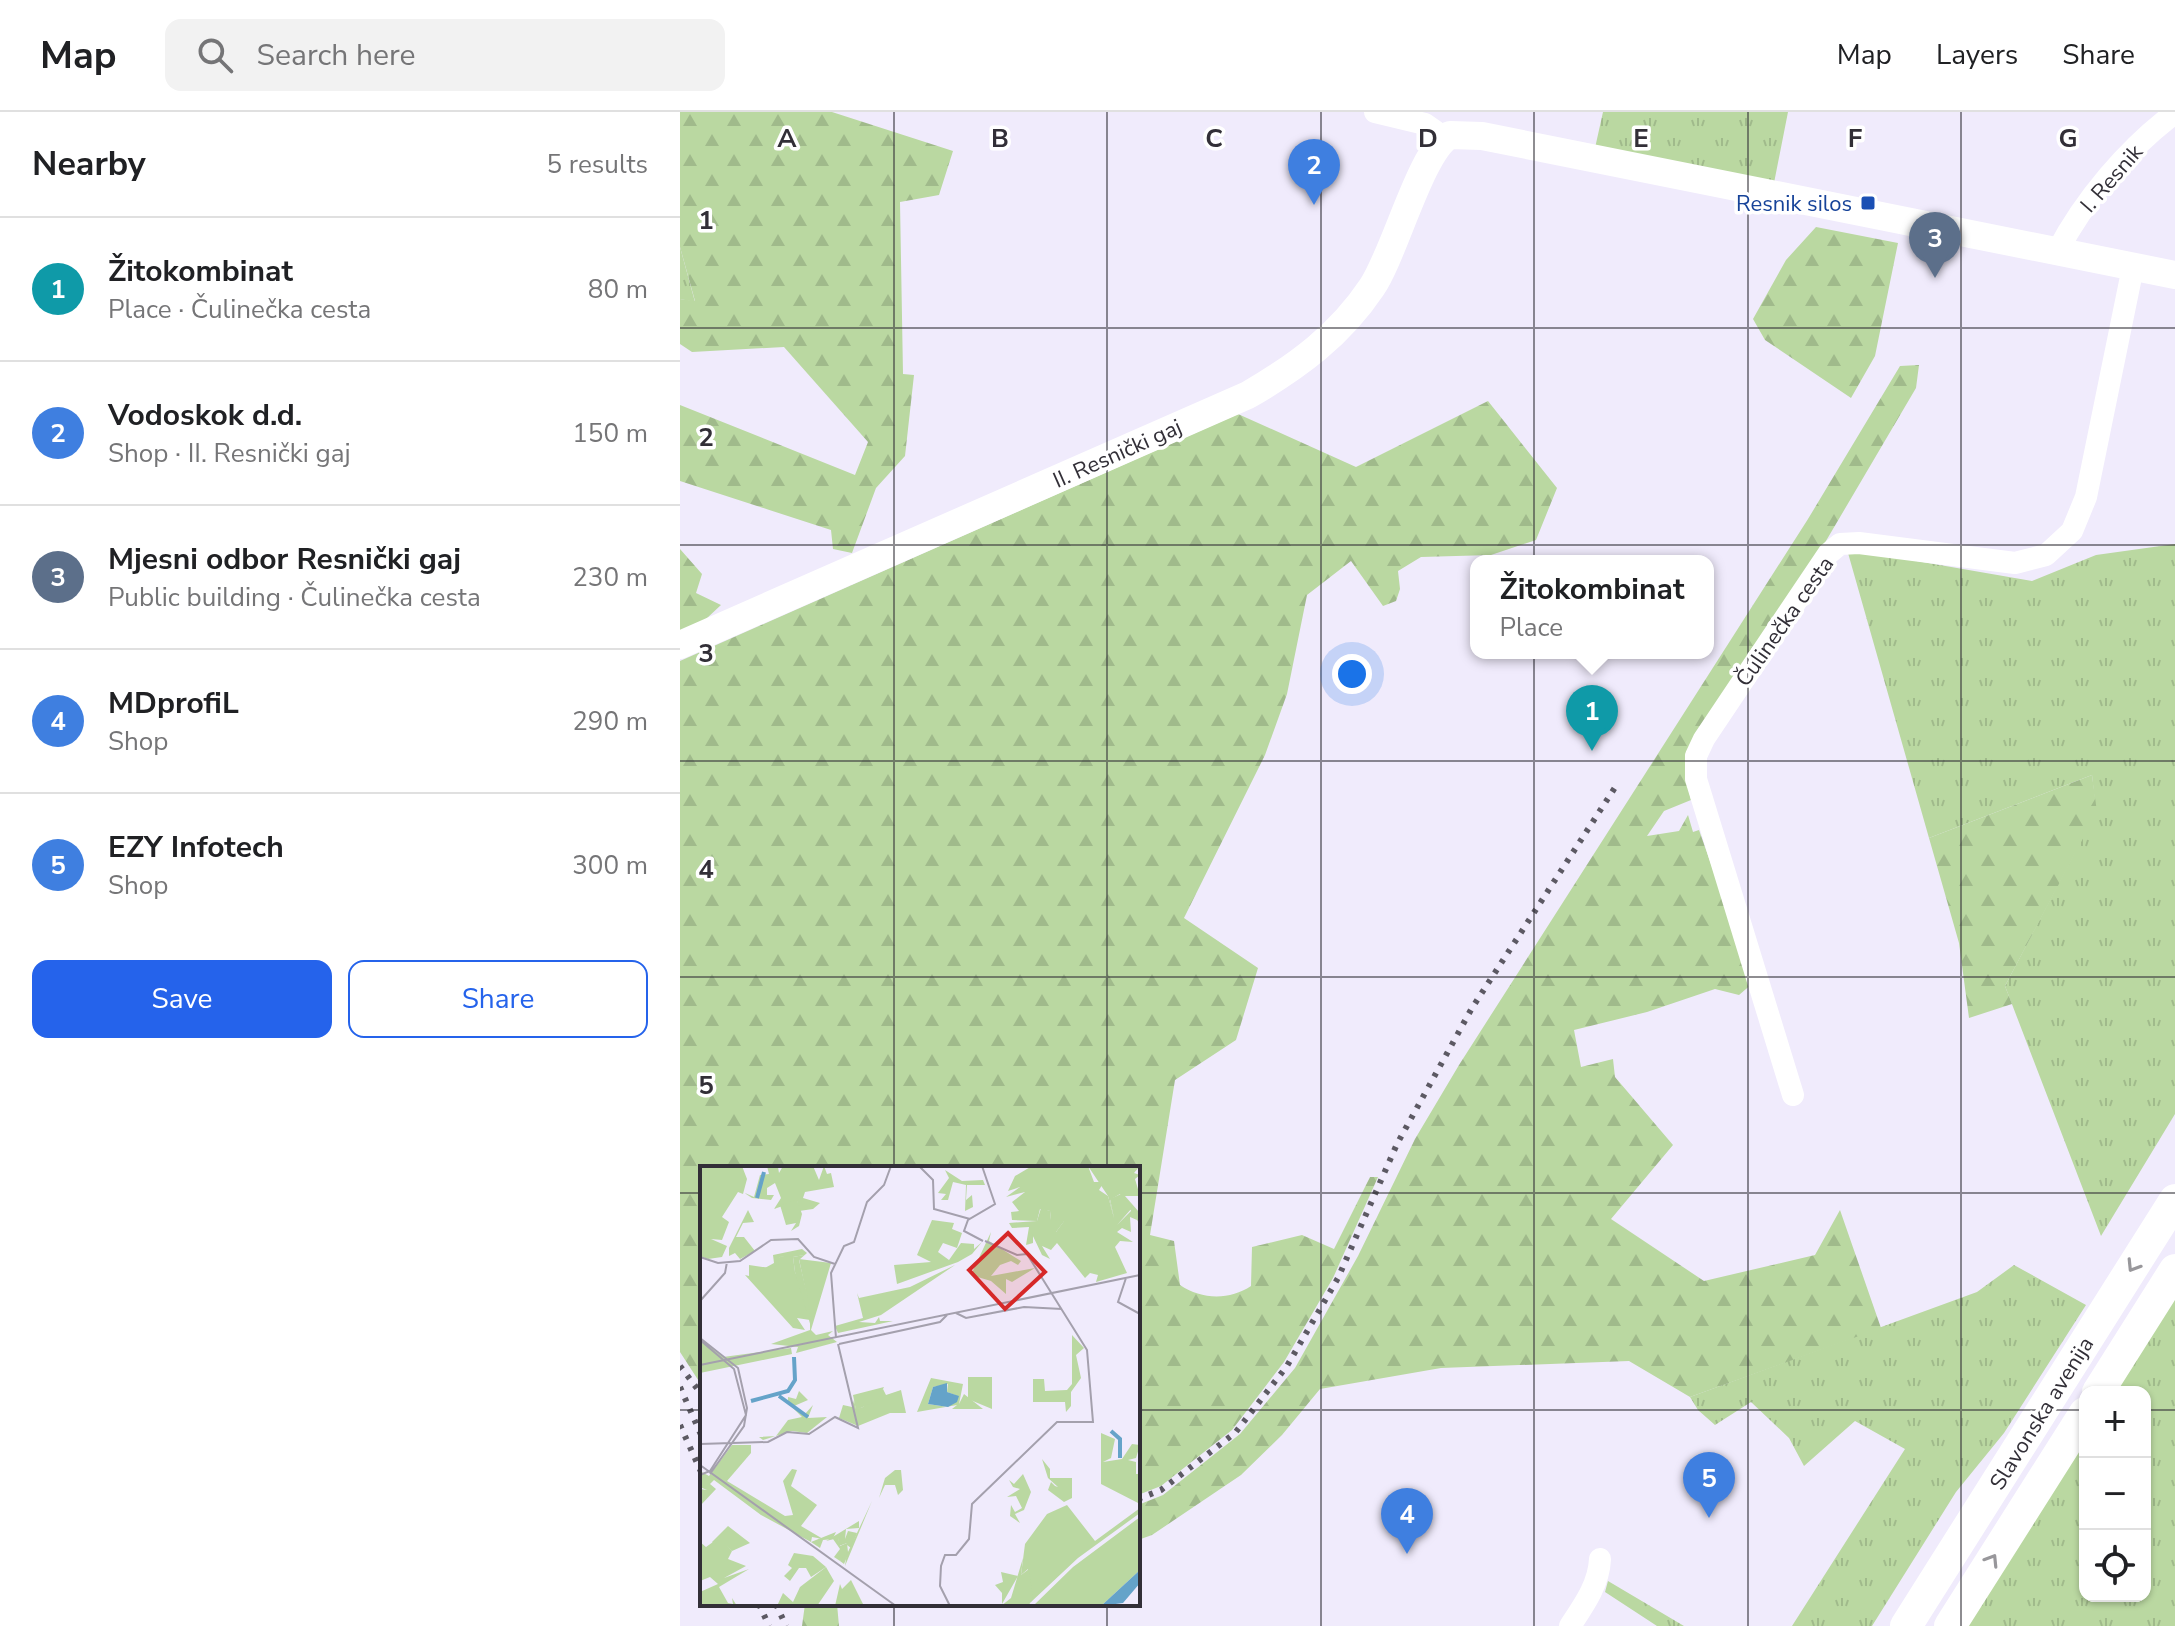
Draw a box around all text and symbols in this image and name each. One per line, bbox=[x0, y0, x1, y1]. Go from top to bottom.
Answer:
search box bbox=[165, 19, 725, 91]
text: Map bbox=[40, 30, 117, 81]
icon: search bbox=[193, 33, 237, 77]
text: Search here bbox=[257, 35, 416, 76]
text: Map bbox=[1837, 36, 1892, 74]
text: Layers bbox=[1936, 36, 2018, 74]
text: Share bbox=[2062, 36, 2135, 74]
text: A bbox=[777, 121, 797, 156]
text: B bbox=[991, 121, 1009, 156]
text: C bbox=[1205, 121, 1223, 156]
text: D bbox=[1418, 121, 1438, 156]
text: E bbox=[1633, 121, 1649, 156]
text: F bbox=[1848, 121, 1862, 156]
text: G bbox=[2058, 121, 2078, 156]
street label: I. Resnik bbox=[2074, 137, 2151, 219]
pin: 2 bbox=[1288, 139, 1340, 205]
text: Nearby bbox=[32, 141, 146, 187]
text: 5 results bbox=[547, 147, 648, 182]
place label: Resnik silos bbox=[1736, 189, 1852, 219]
marker: Resnik silos bbox=[1859, 194, 1877, 212]
text: 1 bbox=[698, 203, 714, 238]
pin: 3 bbox=[1909, 212, 1961, 278]
text: Žitokombinat bbox=[108, 251, 293, 292]
text: 1 bbox=[50, 272, 66, 307]
text: 80 m bbox=[588, 272, 648, 307]
text: Place · Čulinečka cesta bbox=[108, 292, 371, 327]
text: Vodoskok d.d. bbox=[108, 395, 302, 436]
street label: II. Resnički gaj bbox=[1048, 412, 1187, 496]
text: 2 bbox=[50, 416, 66, 451]
text: 150 m bbox=[572, 416, 648, 451]
text: 2 bbox=[698, 420, 714, 455]
text: Shop · II. Resnički gaj bbox=[108, 436, 351, 471]
text: Mjesni odbor Resnički gaj bbox=[108, 539, 461, 580]
street label: Čulinečka cesta bbox=[1729, 550, 1841, 693]
popup bbox=[1470, 555, 1714, 659]
text: 3 bbox=[50, 560, 66, 595]
text: 230 m bbox=[572, 560, 648, 595]
text: Žitokombinat bbox=[1500, 569, 1684, 610]
text: Public building · Čulinečka cesta bbox=[108, 580, 481, 615]
text: Place bbox=[1500, 610, 1563, 645]
text: 3 bbox=[698, 636, 714, 671]
your location bbox=[1332, 654, 1372, 694]
text: MDprofiL bbox=[108, 683, 239, 724]
pin: 1 bbox=[1566, 685, 1618, 751]
text: 4 bbox=[50, 704, 66, 739]
text: 290 m bbox=[572, 704, 648, 739]
text: Shop bbox=[108, 724, 168, 759]
text: EZY Infotech bbox=[108, 827, 284, 868]
text: 5 bbox=[50, 848, 66, 883]
text: 300 m bbox=[572, 848, 648, 883]
text: 4 bbox=[698, 852, 714, 887]
text: Shop bbox=[108, 868, 168, 903]
button: Save bbox=[32, 960, 332, 1038]
button: Share bbox=[348, 960, 648, 1038]
text: 5 bbox=[698, 1068, 714, 1103]
inset map bbox=[700, 1166, 1140, 1606]
one-way arrow bbox=[2128, 1257, 2143, 1272]
street label: Slavonska avenija bbox=[1983, 1331, 2101, 1496]
map controls bbox=[2079, 1386, 2151, 1602]
button: + bbox=[2079, 1386, 2151, 1458]
pin: 5 bbox=[1683, 1452, 1735, 1518]
button: − bbox=[2079, 1458, 2151, 1530]
pin: 4 bbox=[1381, 1488, 1433, 1554]
button: locate bbox=[2079, 1530, 2151, 1602]
one-way arrow bbox=[1982, 1554, 1998, 1569]

